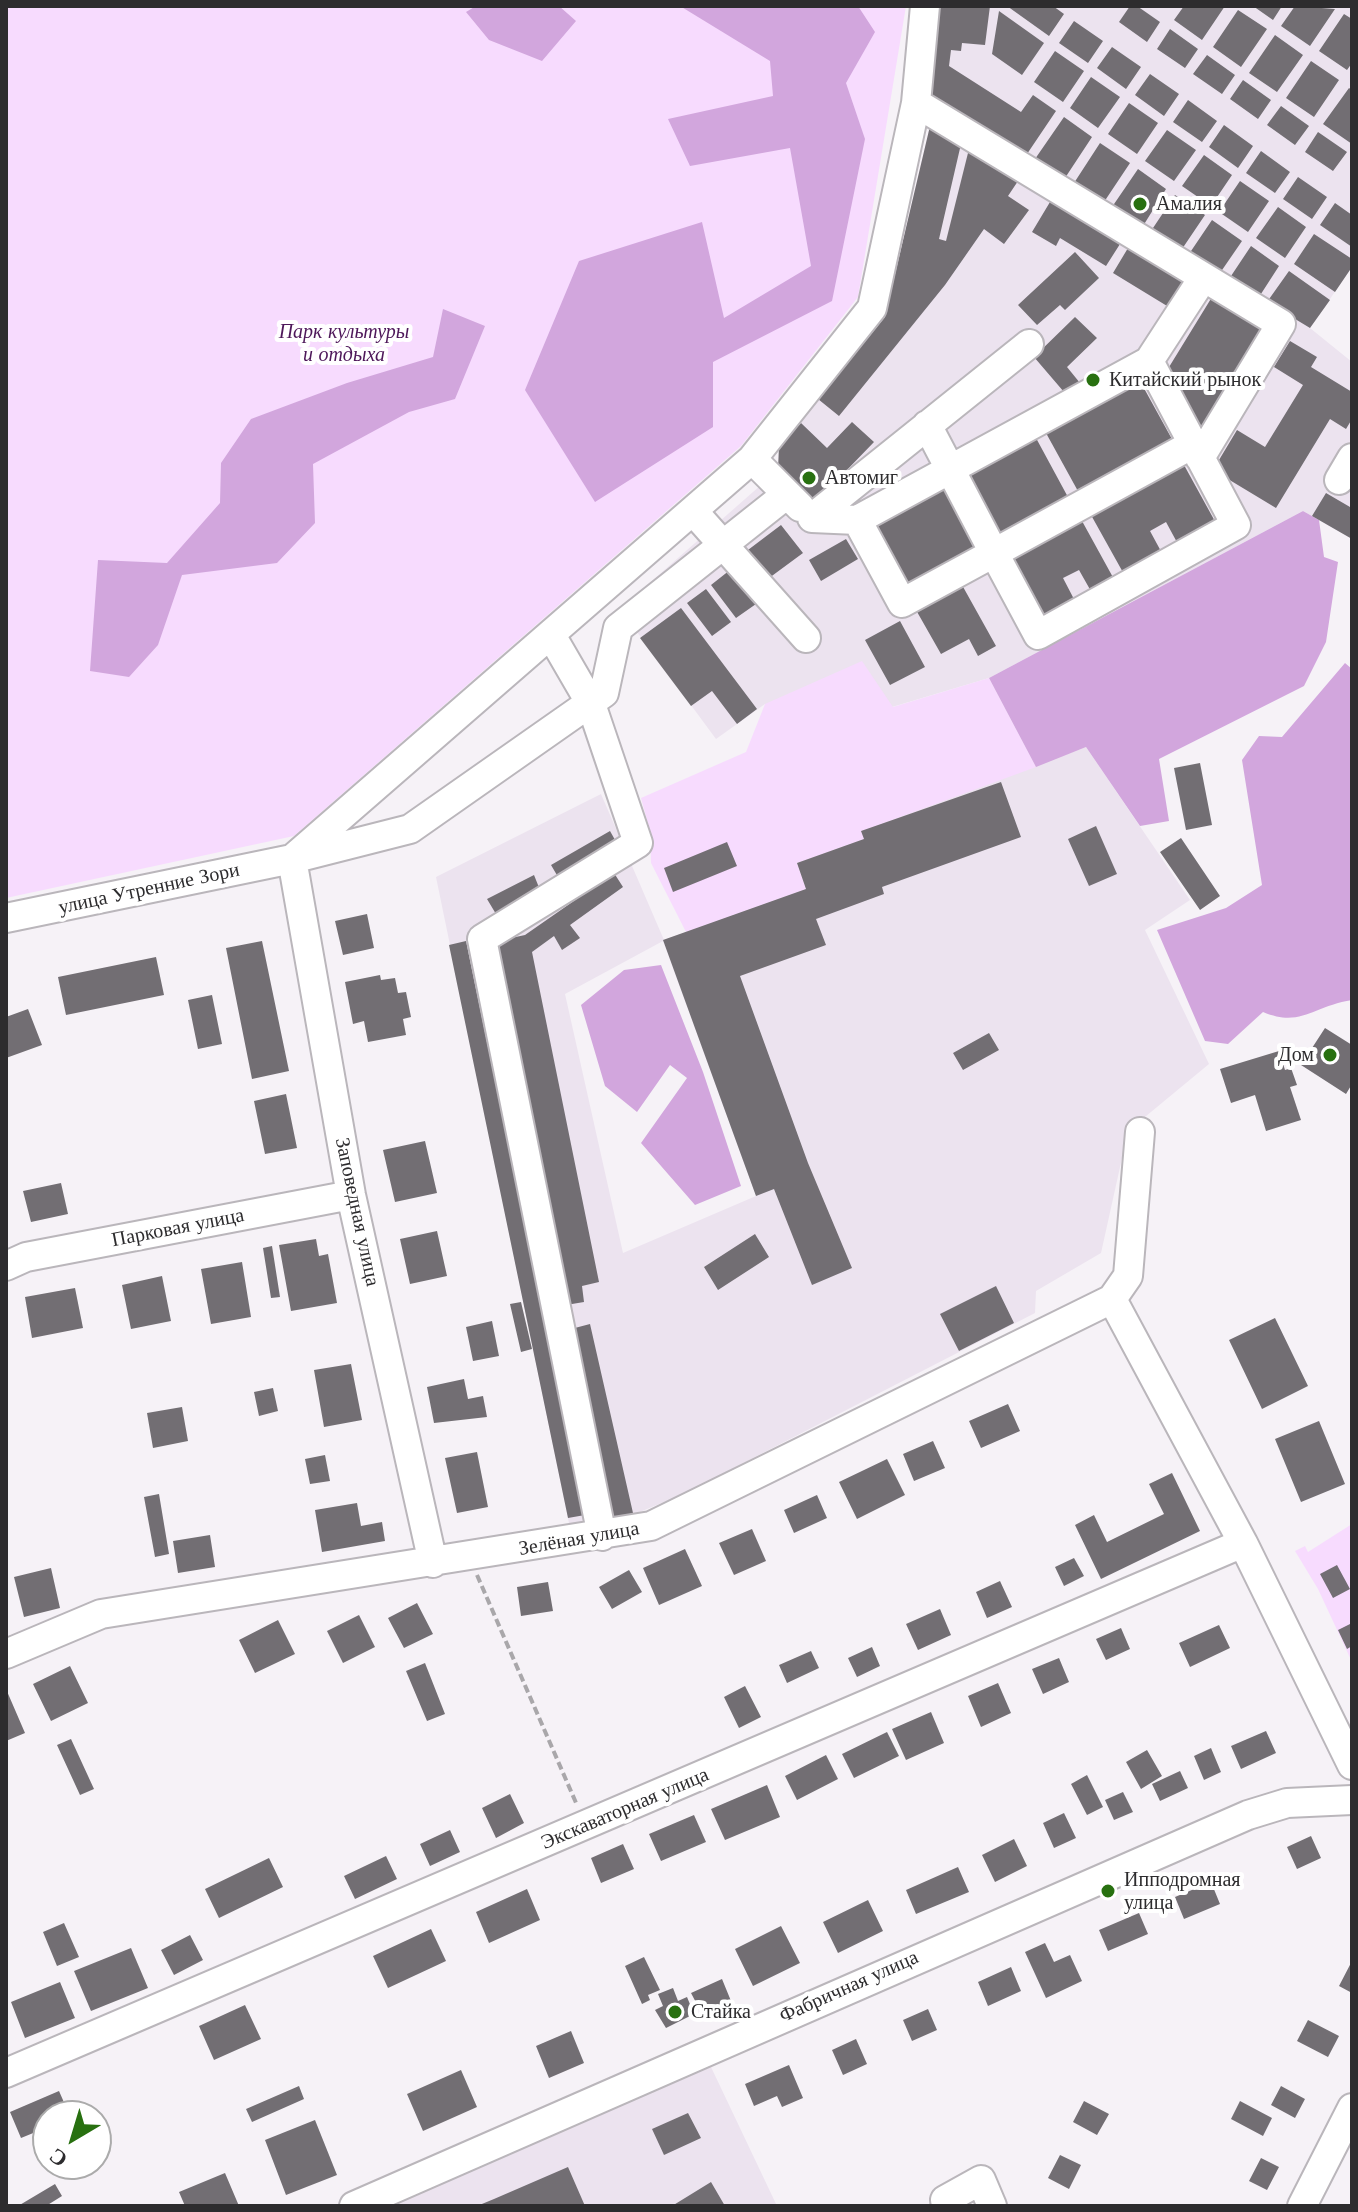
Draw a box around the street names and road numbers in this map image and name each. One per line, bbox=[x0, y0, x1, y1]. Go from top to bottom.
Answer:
street label: улица Утренние Зори bbox=[56, 858, 242, 920]
street label: Заповедная улица bbox=[330, 1135, 384, 1289]
street label: Парковая улица bbox=[110, 1203, 246, 1253]
street label: Зелёная улица bbox=[517, 1517, 641, 1561]
street label: Экскаваторная улица bbox=[538, 1763, 712, 1855]
street label: Фабричная улица bbox=[776, 1946, 922, 2028]

